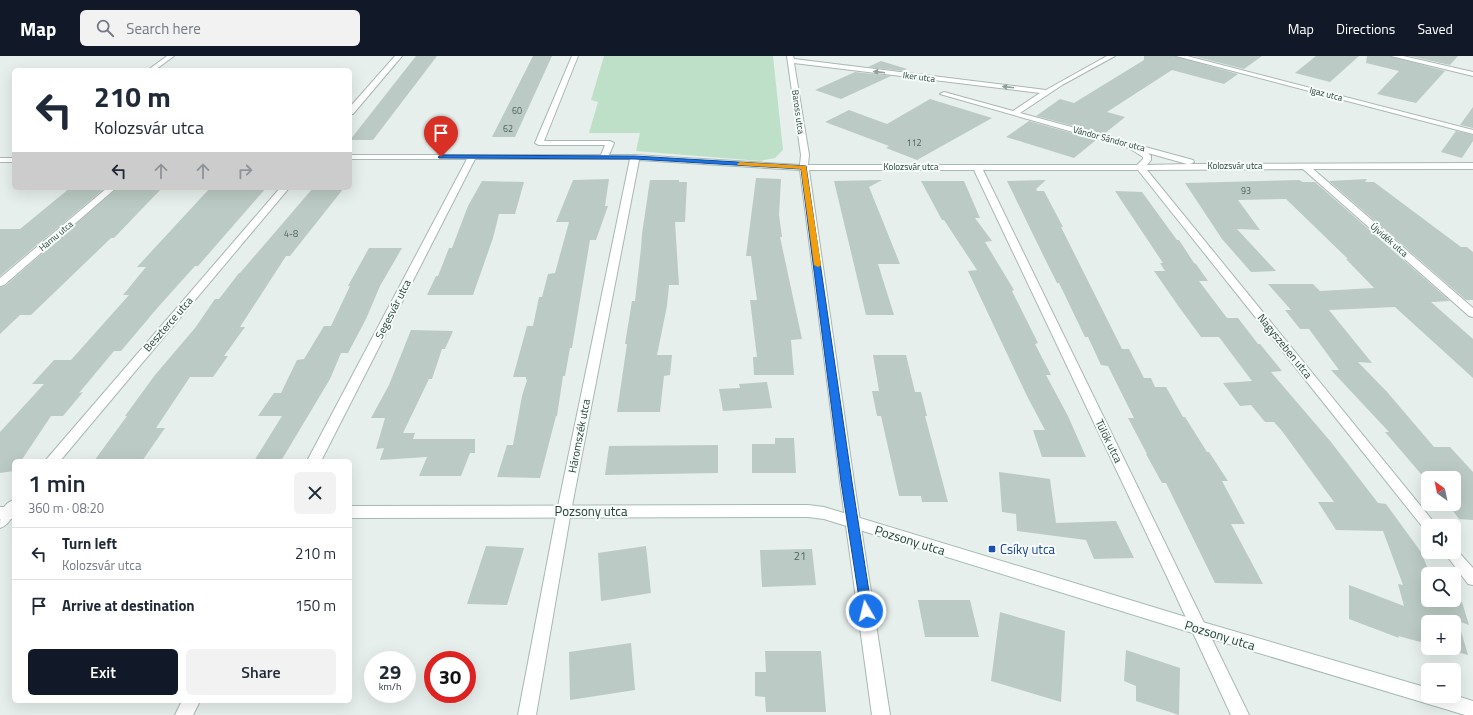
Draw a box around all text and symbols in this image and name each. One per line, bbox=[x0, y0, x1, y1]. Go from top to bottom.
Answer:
search box bbox=[80, 10, 360, 46]
text: Map bbox=[20, 14, 56, 43]
icon: search bbox=[94, 17, 116, 39]
text: Search here bbox=[126, 17, 201, 40]
text: Map bbox=[1288, 18, 1314, 39]
text: Directions bbox=[1336, 18, 1395, 39]
text: Saved bbox=[1417, 18, 1453, 39]
street label: Iker utca bbox=[902, 68, 936, 85]
one-way arrow bbox=[873, 69, 885, 75]
text: 210 m bbox=[94, 75, 171, 118]
street label: Igaz utca bbox=[1308, 83, 1345, 104]
icon: left bbox=[28, 84, 80, 136]
one-way arrow bbox=[1002, 84, 1014, 90]
street label: Baross utca bbox=[789, 89, 808, 135]
house number: 60 bbox=[512, 104, 522, 117]
text: Kolozsvár utca bbox=[94, 114, 204, 141]
pin bbox=[424, 116, 458, 157]
icon: arrive bbox=[430, 122, 452, 144]
house number: 62 bbox=[503, 122, 513, 135]
street label: Vándor Sándor utca bbox=[1072, 123, 1147, 155]
house number: 112 bbox=[906, 136, 922, 149]
street label: Kolozsvár utca bbox=[1208, 159, 1263, 172]
icon: left bbox=[108, 160, 130, 182]
icon: ahead bbox=[150, 160, 172, 182]
icon: ahead bbox=[192, 160, 214, 182]
icon: right bbox=[234, 160, 256, 182]
street label: Kolozsvár utca bbox=[884, 160, 939, 173]
house number: 93 bbox=[1241, 184, 1251, 197]
street label: Hamu utca bbox=[36, 217, 76, 254]
street label: Újvidék utca bbox=[1368, 220, 1411, 260]
house number: 4-8 bbox=[284, 227, 298, 240]
street label: Segesvár utca bbox=[371, 276, 415, 341]
street label: Beszterce utca bbox=[140, 293, 197, 355]
street label: Nagyszeben utca bbox=[1254, 310, 1316, 382]
street label: Háromszék utca bbox=[564, 397, 594, 474]
street label: Tülök utca bbox=[1092, 416, 1127, 466]
text: 1 min bbox=[28, 465, 86, 501]
north arrow bbox=[1421, 471, 1461, 511]
map controls bbox=[1421, 471, 1461, 703]
button: close bbox=[294, 472, 336, 514]
text: 360 m · 08:20 bbox=[28, 498, 104, 518]
street label: Pozsony utca bbox=[555, 501, 628, 521]
button: sound bbox=[1421, 519, 1461, 559]
street label: Pozsony utca bbox=[872, 520, 948, 560]
text: Turn left bbox=[62, 532, 117, 555]
place label: Csíky utca bbox=[1000, 539, 1056, 559]
text: 210 m bbox=[295, 542, 336, 565]
icon: left bbox=[28, 543, 50, 565]
marker: Csíky utca bbox=[987, 544, 997, 554]
house number: 21 bbox=[794, 548, 806, 564]
text: Kolozsvár utca bbox=[62, 555, 141, 575]
button: search bbox=[1421, 567, 1461, 607]
position arrow bbox=[845, 590, 887, 632]
text: Arrive at destination bbox=[62, 594, 195, 617]
text: 150 m bbox=[295, 594, 336, 617]
icon: arrive bbox=[28, 595, 50, 617]
street label: Pozsony utca bbox=[1182, 615, 1258, 655]
button: + bbox=[1421, 615, 1461, 655]
button: Exit bbox=[28, 649, 178, 695]
button: Share bbox=[186, 649, 336, 695]
speed limit sign: 30 bbox=[424, 651, 476, 703]
text: 29 bbox=[379, 656, 401, 687]
button: − bbox=[1421, 663, 1461, 703]
text: km/h bbox=[379, 679, 401, 694]

